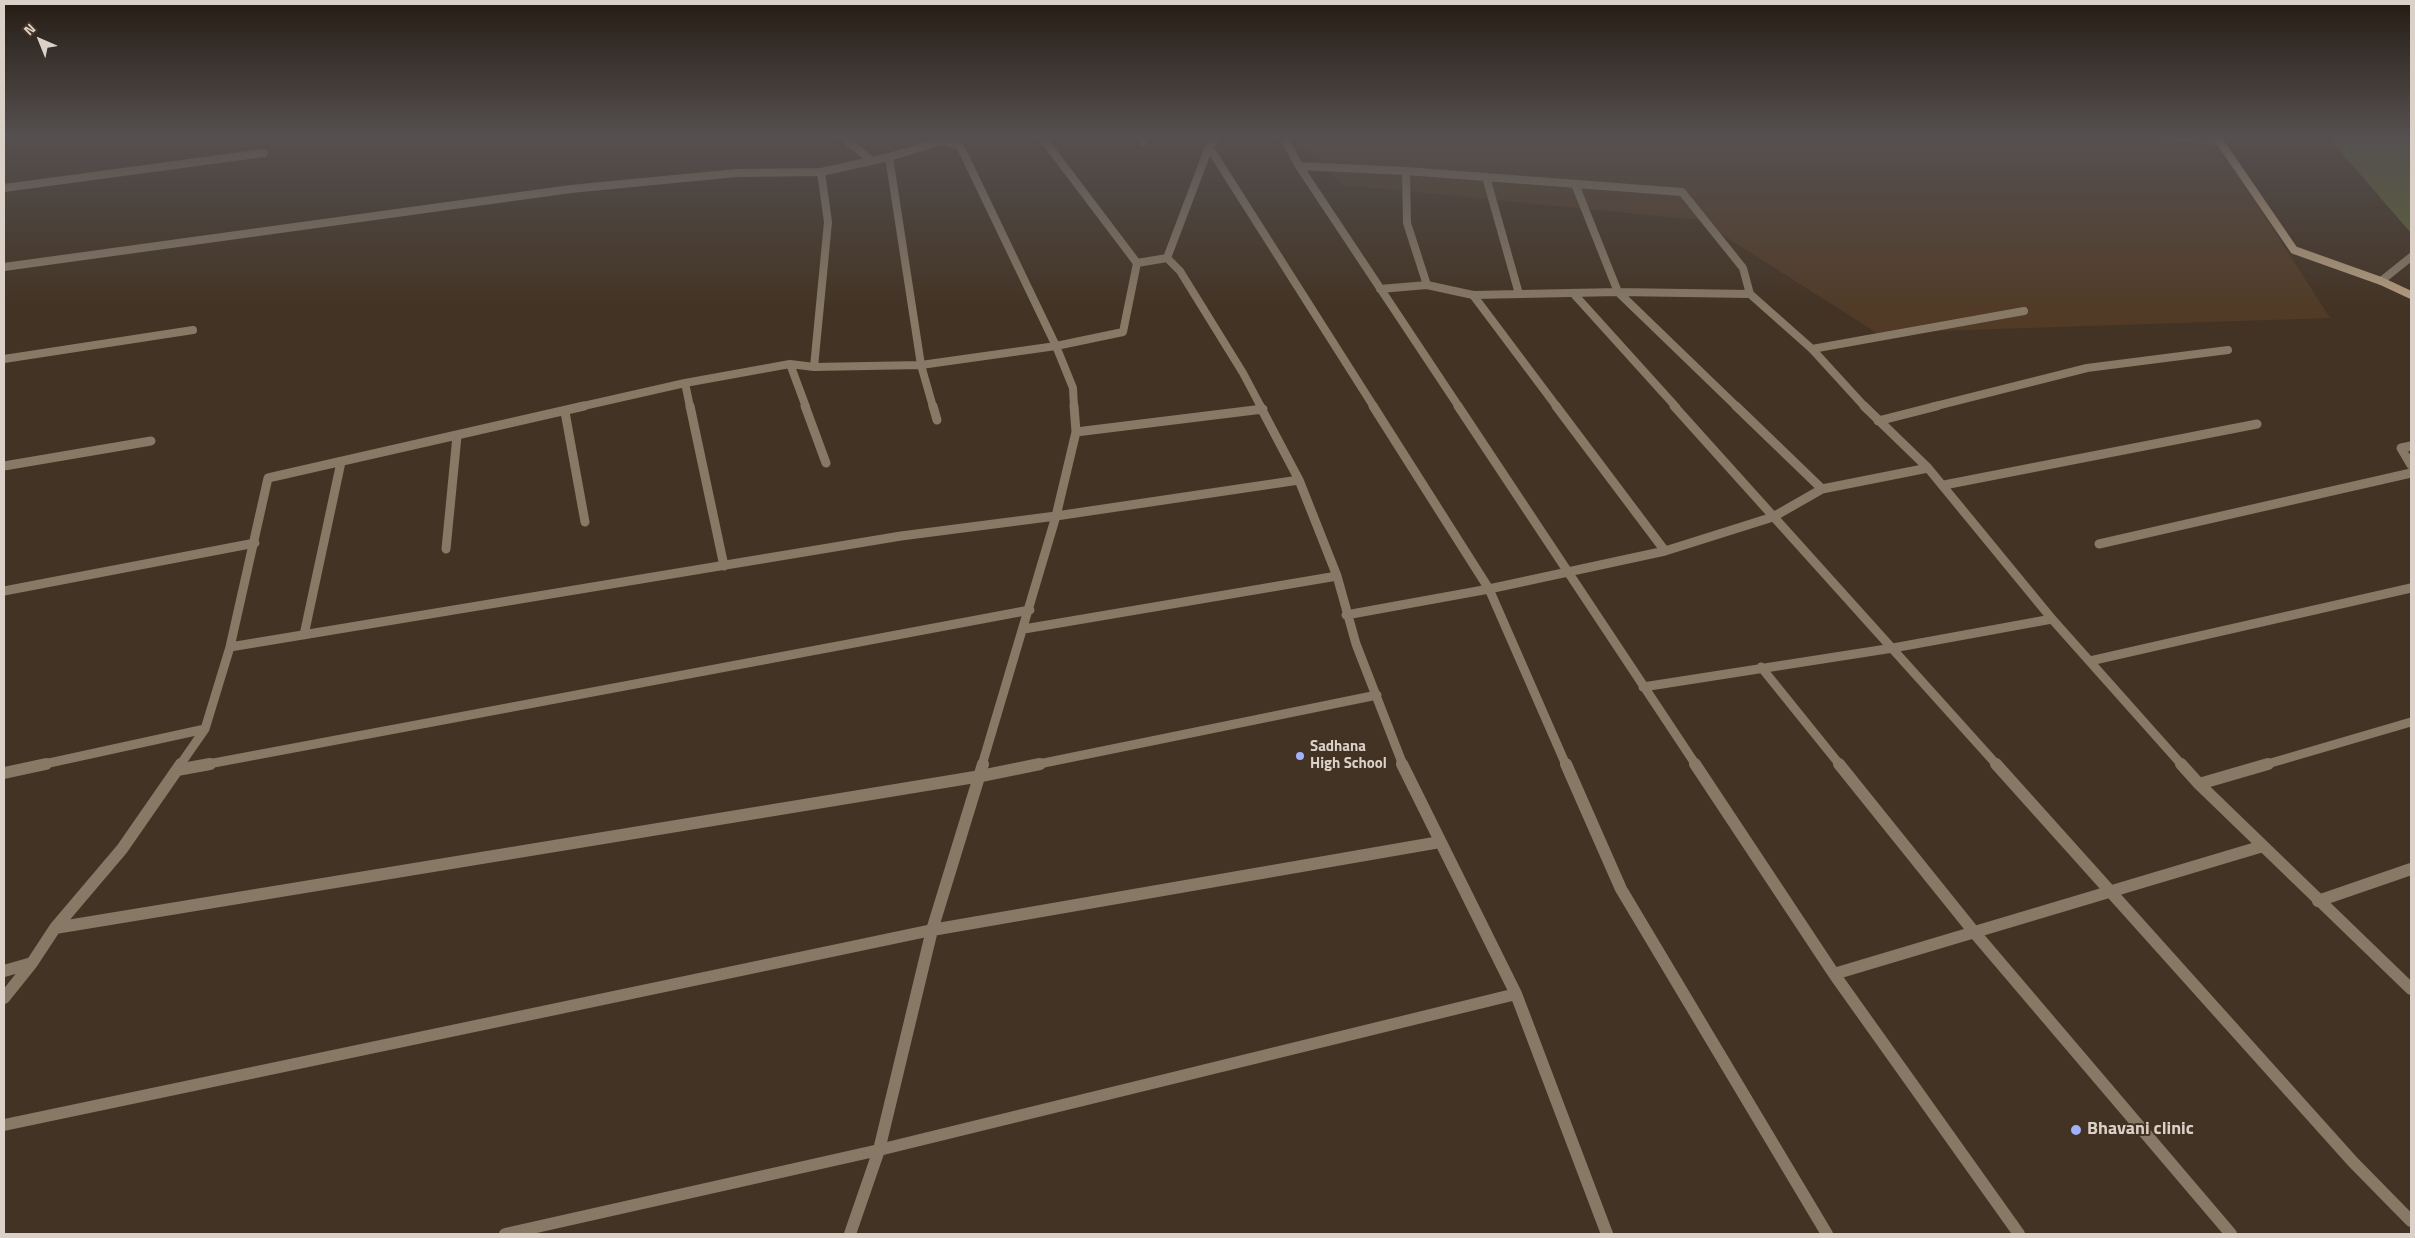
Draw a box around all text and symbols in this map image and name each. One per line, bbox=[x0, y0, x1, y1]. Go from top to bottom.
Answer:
north arrow bbox=[15, 15, 65, 65]
text: N bbox=[18, 18, 40, 40]
place label: Sadhana High School bbox=[1310, 738, 1387, 773]
marker: Sadhana High School bbox=[1294, 750, 1306, 762]
place label: Bhavani clinic bbox=[2087, 1119, 2194, 1141]
marker: Bhavani clinic bbox=[2069, 1123, 2083, 1137]

